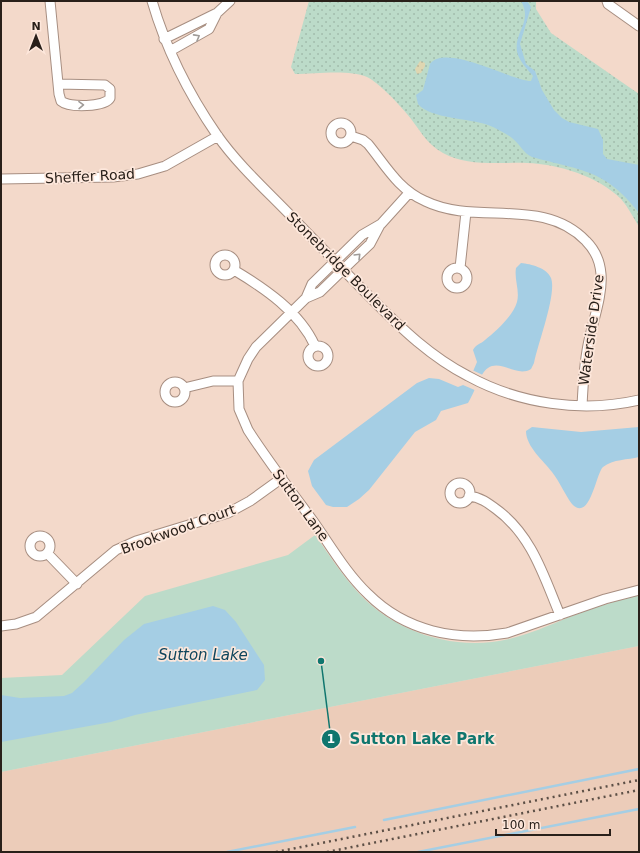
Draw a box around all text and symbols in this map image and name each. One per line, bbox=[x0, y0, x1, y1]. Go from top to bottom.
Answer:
north arrow bbox=[16, 16, 56, 56]
text: N bbox=[31, 20, 41, 33]
one-way arrow bbox=[193, 34, 201, 41]
one-way arrow bbox=[78, 101, 84, 109]
street label: Sheffer Road bbox=[45, 166, 135, 186]
street label: Stonebridge Boulevard bbox=[284, 209, 408, 333]
one-way arrow bbox=[353, 253, 361, 261]
street label: Waterside Drive bbox=[575, 274, 607, 386]
street label: Sutton Lane bbox=[270, 466, 332, 544]
street label: Brookwood Court bbox=[119, 501, 238, 557]
water label: Sutton Lake bbox=[158, 646, 248, 664]
callout: Sutton Lake Park bbox=[321, 725, 502, 752]
text: Sutton Lake Park bbox=[350, 730, 495, 748]
text: 1 bbox=[327, 732, 335, 746]
scale bar bbox=[496, 811, 610, 837]
text: 100 m bbox=[502, 818, 540, 832]

